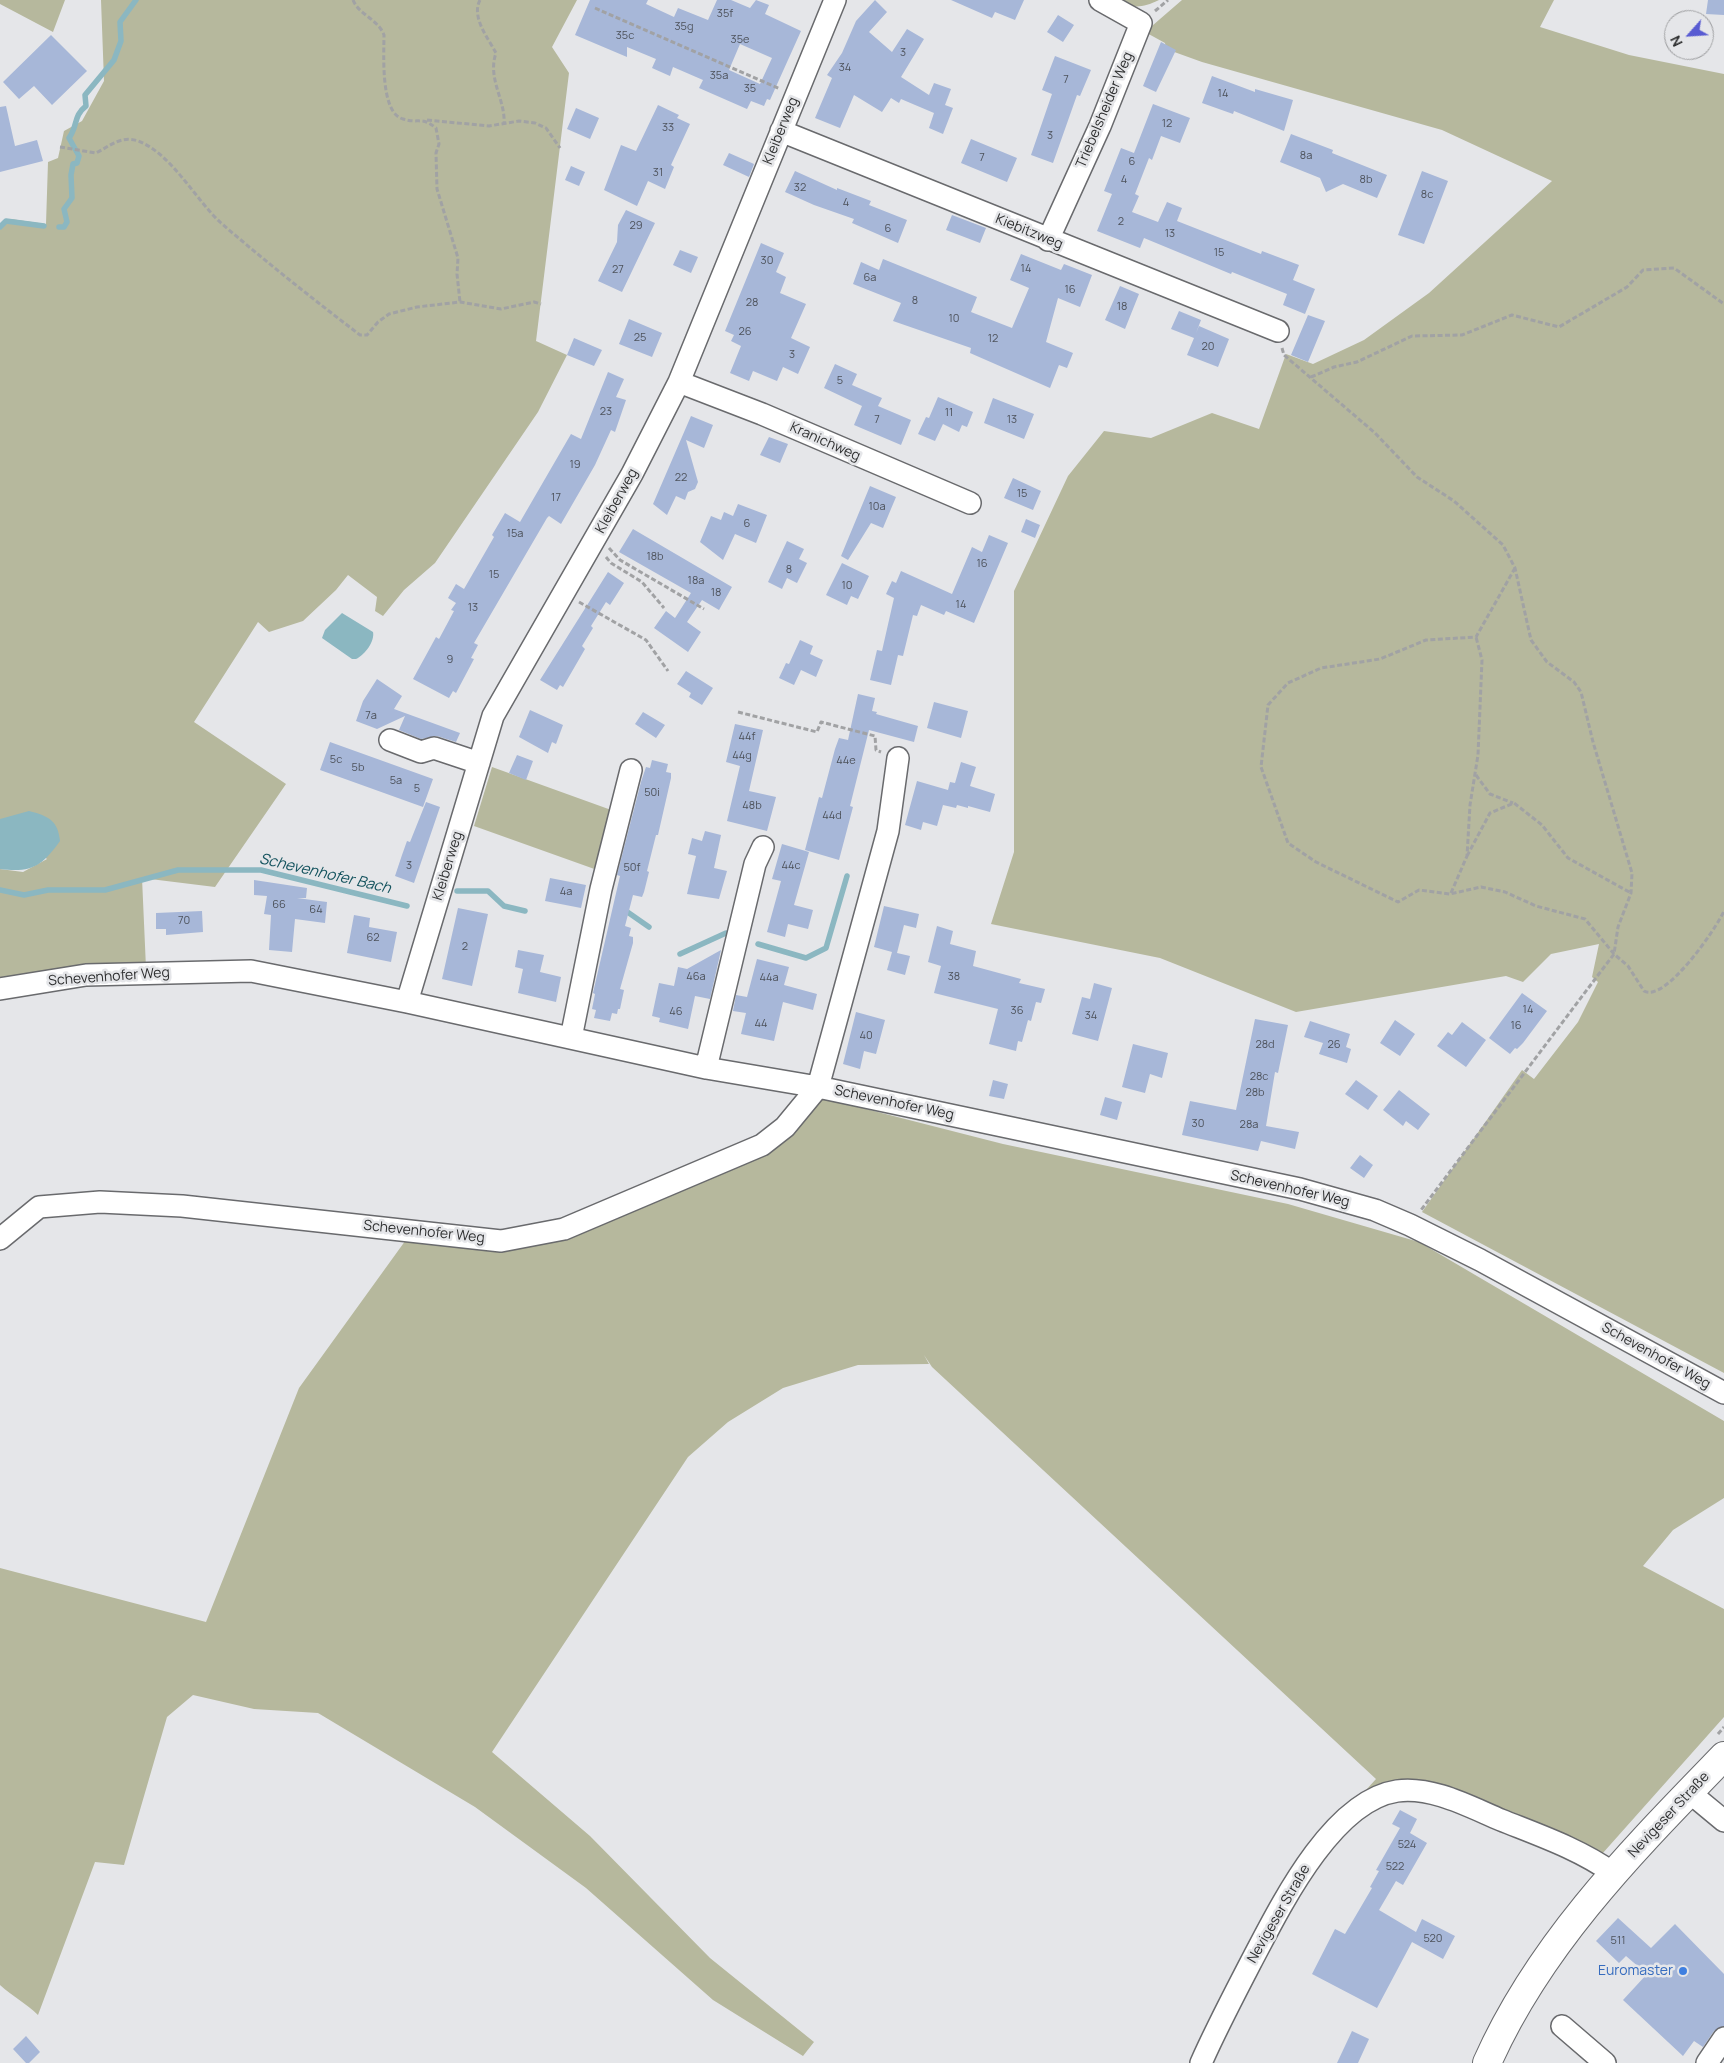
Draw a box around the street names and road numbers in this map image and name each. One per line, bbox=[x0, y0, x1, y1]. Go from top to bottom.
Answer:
street label: Triebelsheider Weg bbox=[1073, 50, 1137, 170]
street label: Kleiberweg bbox=[760, 95, 802, 167]
street label: Kiebitzweg bbox=[993, 211, 1065, 253]
street label: Kranichweg bbox=[787, 419, 863, 465]
street label: Kleiberweg bbox=[592, 466, 642, 536]
street label: Kleiberweg bbox=[430, 829, 466, 903]
street label: Schevenhofer Weg bbox=[48, 964, 170, 990]
street label: Schevenhofer Weg bbox=[833, 1082, 955, 1124]
street label: Schevenhofer Weg bbox=[1229, 1167, 1351, 1211]
street label: Schevenhofer Weg bbox=[363, 1217, 485, 1247]
street label: Schevenhofer Weg bbox=[1599, 1319, 1713, 1393]
street label: Nevigeser Straße bbox=[1625, 1769, 1713, 1861]
street label: Nevigeser Straße bbox=[1244, 1862, 1314, 1966]

